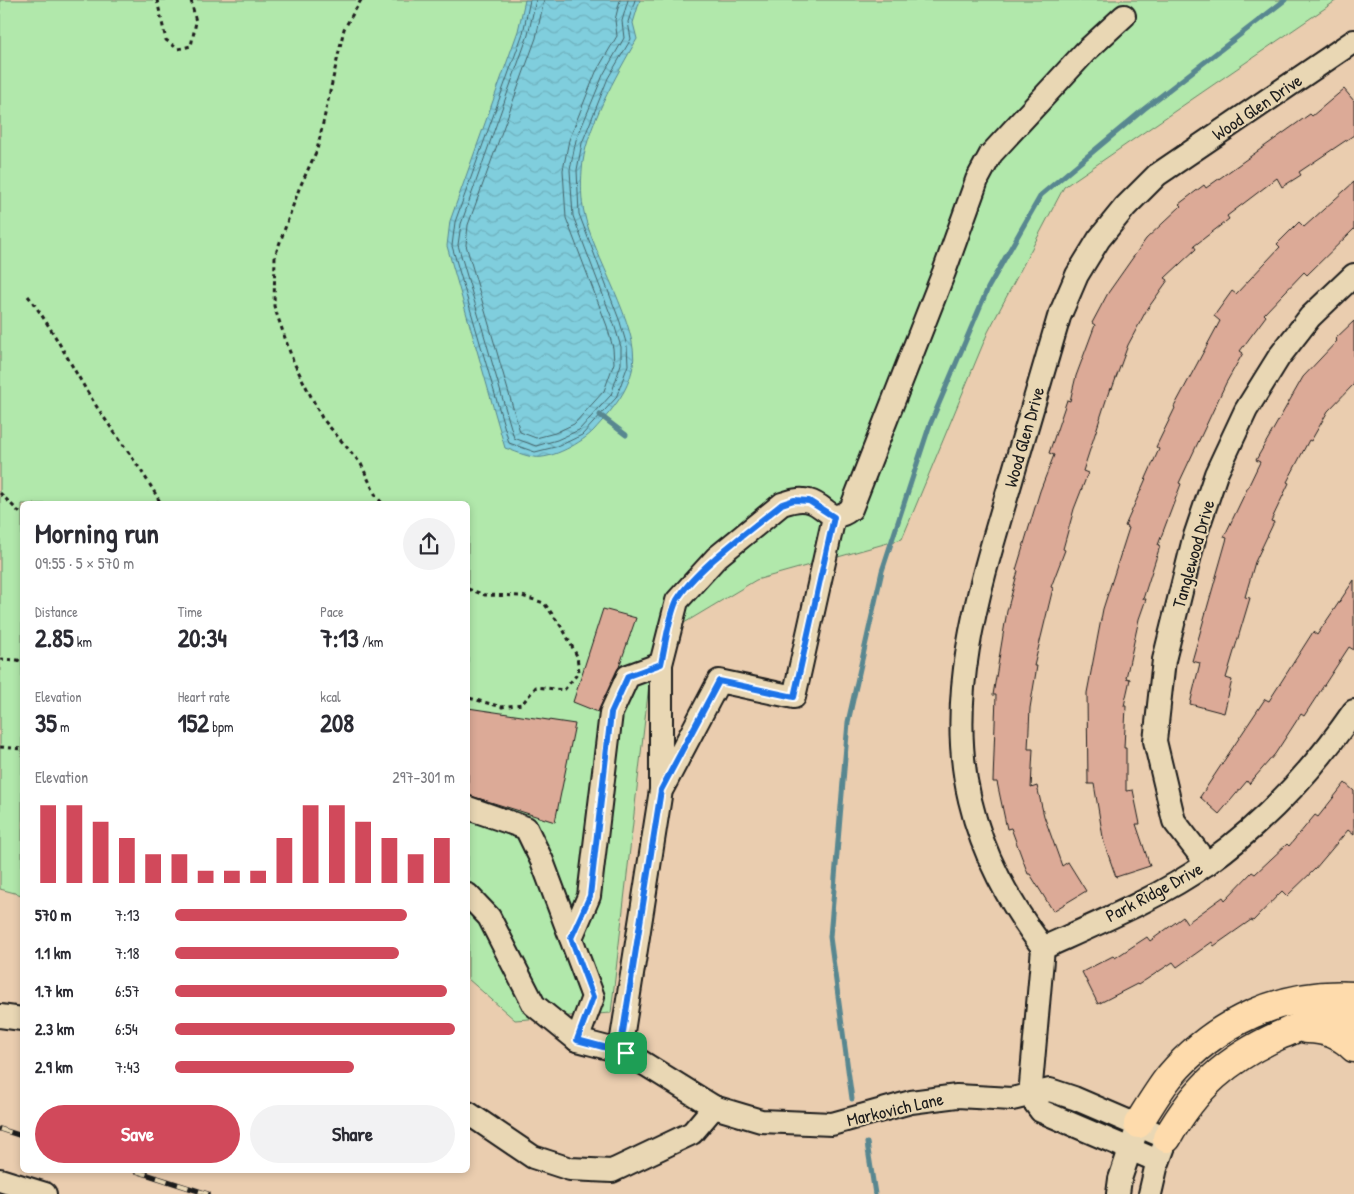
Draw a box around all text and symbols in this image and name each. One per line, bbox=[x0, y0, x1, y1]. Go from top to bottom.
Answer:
street label: Wood Glen Drive bbox=[1207, 68, 1307, 146]
street label: Wood Glen Drive bbox=[998, 384, 1050, 490]
street label: Tanglewood Drive bbox=[1166, 497, 1220, 611]
text: Morning run bbox=[35, 514, 159, 552]
button: share bbox=[403, 518, 455, 570]
text: 09:55 · 5 × 570 m bbox=[35, 552, 134, 574]
text: Distance bbox=[35, 602, 78, 621]
text: Time bbox=[178, 602, 202, 621]
text: Pace bbox=[320, 602, 344, 621]
text: 2.85 bbox=[35, 621, 73, 655]
text: 20:34 bbox=[178, 621, 227, 655]
text: 7:13 bbox=[320, 621, 359, 655]
text: km bbox=[73, 632, 92, 651]
text: /km bbox=[359, 632, 383, 651]
text: Elevation bbox=[35, 687, 82, 706]
text: Heart rate bbox=[178, 687, 230, 706]
text: kcal bbox=[320, 687, 341, 706]
text: 35 bbox=[35, 706, 57, 740]
text: 152 bbox=[178, 706, 209, 740]
text: 208 bbox=[320, 706, 354, 740]
text: m bbox=[57, 717, 70, 736]
text: bpm bbox=[209, 717, 234, 736]
text: Elevation bbox=[35, 766, 88, 788]
text: 297–301 m bbox=[392, 766, 455, 788]
street label: Park Ridge Drive bbox=[1101, 856, 1207, 928]
text: 570 m bbox=[35, 904, 71, 926]
text: 7:13 bbox=[115, 904, 140, 926]
text: 1.1 km bbox=[35, 942, 71, 964]
text: 7:18 bbox=[115, 942, 139, 964]
text: 1.7 km bbox=[35, 980, 73, 1002]
text: 6:57 bbox=[115, 980, 140, 1002]
text: 2.3 km bbox=[35, 1018, 74, 1040]
text: 6:54 bbox=[115, 1018, 138, 1040]
pin bbox=[605, 1032, 647, 1074]
icon: arrive bbox=[612, 1039, 640, 1067]
text: 2.9 km bbox=[35, 1056, 73, 1078]
text: 7:43 bbox=[115, 1056, 140, 1078]
street label: Markovich Lane bbox=[844, 1086, 946, 1132]
button: Save bbox=[35, 1105, 240, 1163]
button: Share bbox=[250, 1105, 455, 1163]

